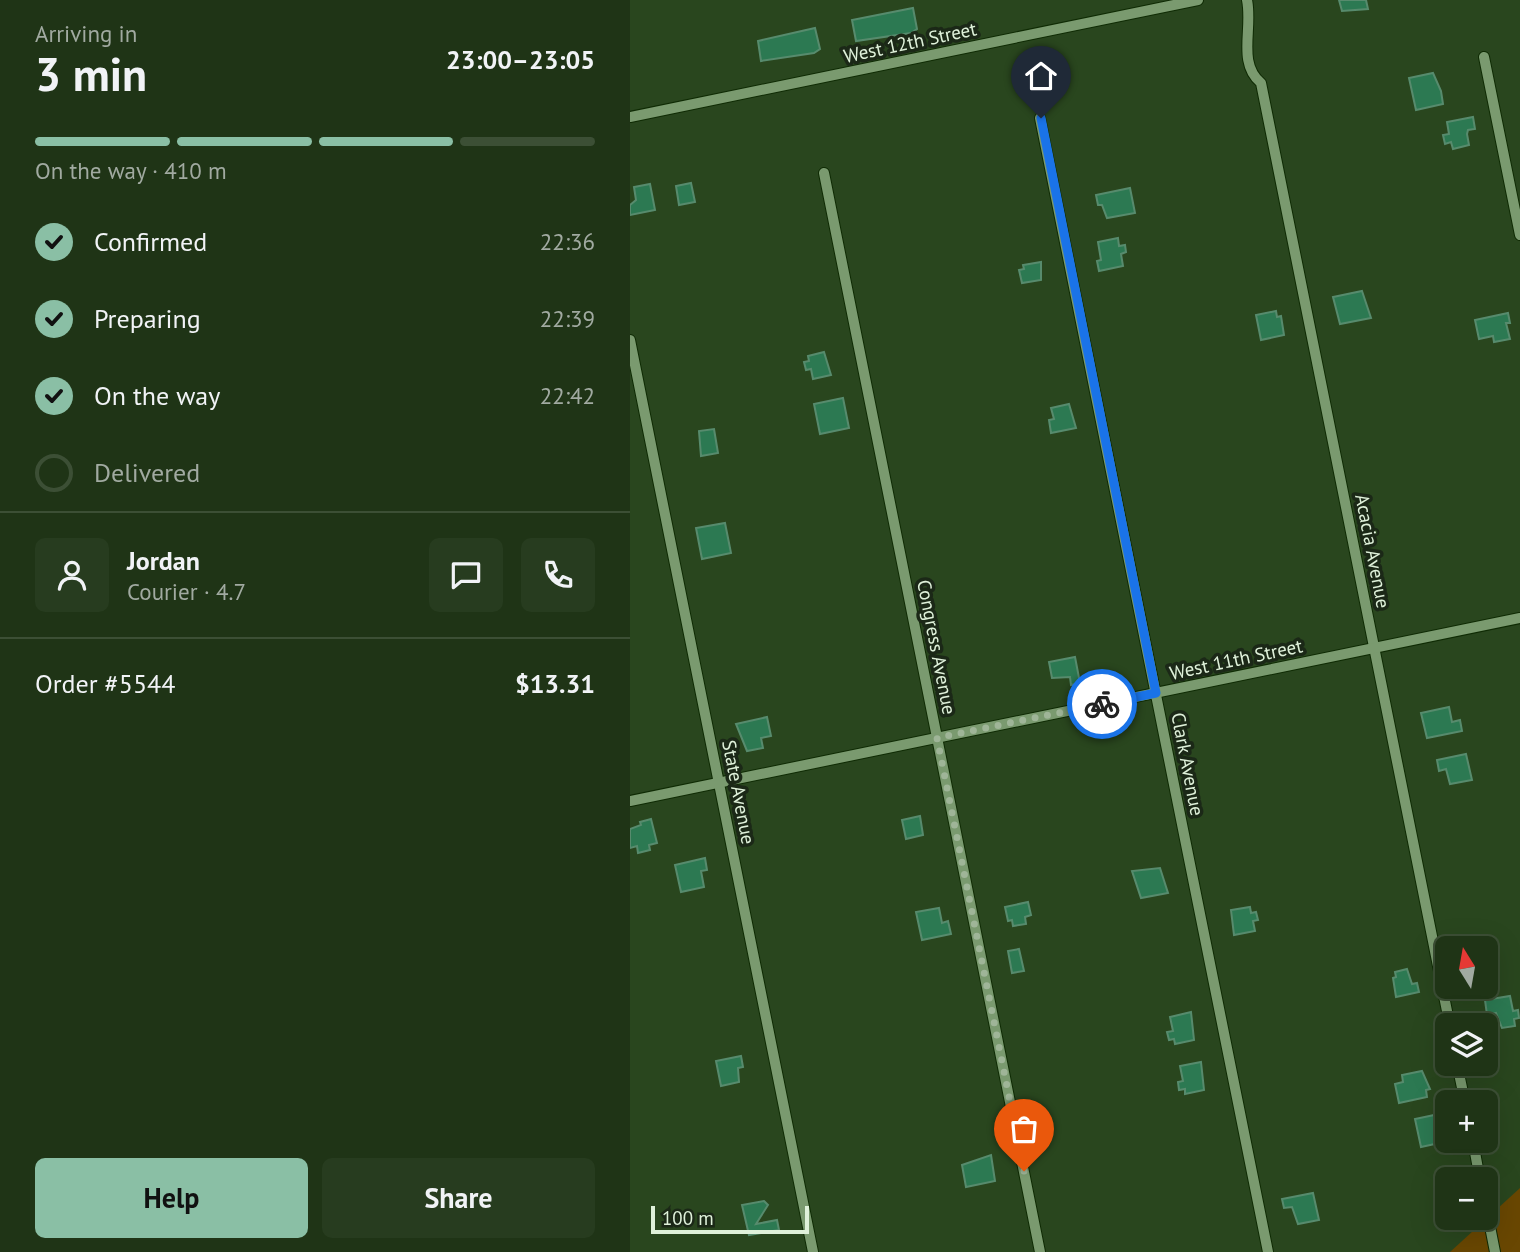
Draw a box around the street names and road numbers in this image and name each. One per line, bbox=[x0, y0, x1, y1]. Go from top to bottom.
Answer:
street label: West 12th Street bbox=[841, 16, 979, 68]
street label: Acacia Avenue bbox=[1350, 492, 1396, 610]
street label: Congress Avenue bbox=[912, 578, 962, 716]
street label: West 11th Street bbox=[1167, 633, 1305, 685]
street label: Clark Avenue bbox=[1166, 710, 1210, 818]
street label: State Avenue bbox=[717, 738, 761, 846]

